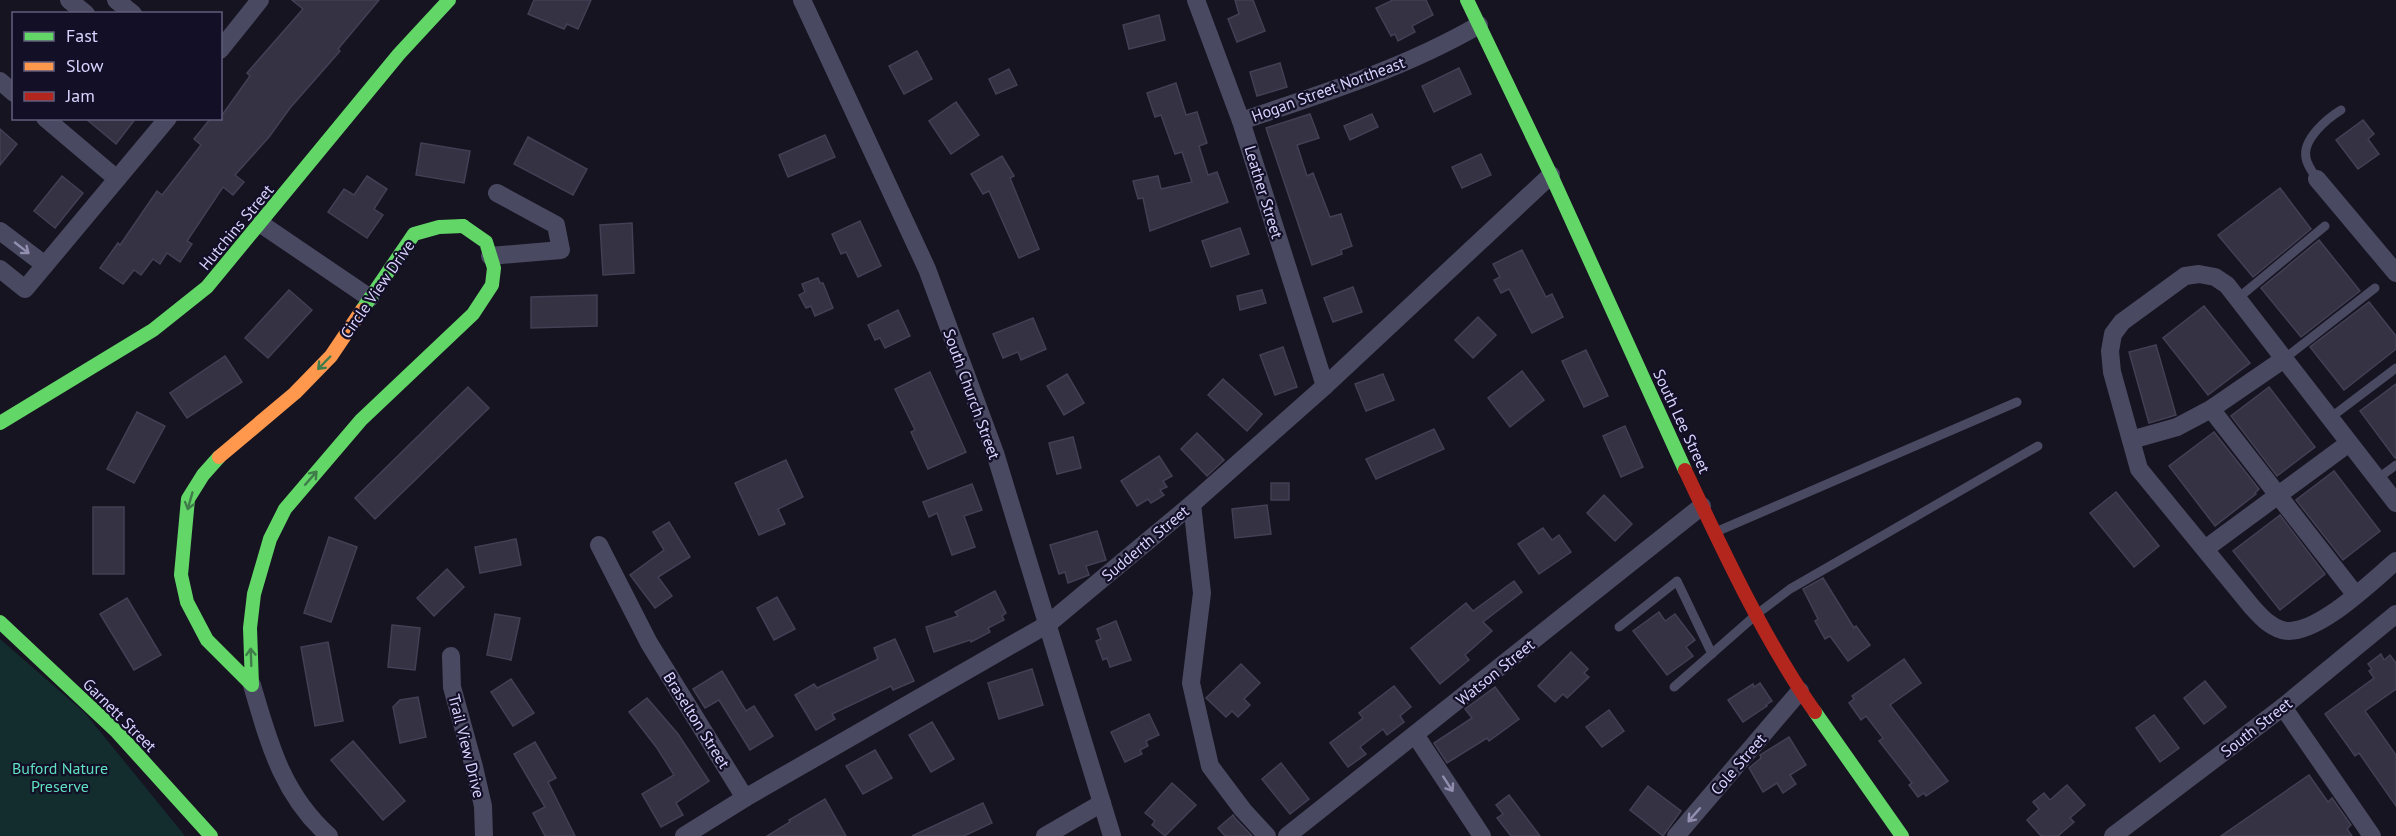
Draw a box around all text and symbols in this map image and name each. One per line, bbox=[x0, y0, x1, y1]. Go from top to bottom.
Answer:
legend bbox=[12, 12, 222, 120]
text: Fast bbox=[66, 24, 98, 47]
street label: Hogan Street Northeast bbox=[1249, 52, 1408, 126]
text: Slow bbox=[66, 54, 104, 77]
text: Jam bbox=[65, 84, 95, 107]
street label: Leather Street bbox=[1240, 143, 1288, 242]
street label: Hutchins Street bbox=[194, 180, 278, 274]
street label: Circle View Drive bbox=[336, 236, 418, 342]
one-way arrow bbox=[14, 242, 30, 254]
street label: South Church Street bbox=[939, 326, 1005, 462]
one-way arrow bbox=[317, 356, 331, 371]
street label: South Lee Street bbox=[1649, 366, 1715, 477]
one-way arrow bbox=[304, 471, 318, 486]
one-way arrow bbox=[184, 492, 195, 511]
street label: Sudderth Street bbox=[1097, 500, 1193, 585]
street label: Watson Street bbox=[1452, 634, 1539, 710]
one-way arrow bbox=[245, 648, 257, 668]
street label: Braselton Street bbox=[659, 668, 735, 772]
street label: Garnett Street bbox=[79, 674, 161, 756]
street label: Trail View Drive bbox=[444, 692, 490, 800]
street label: South Street bbox=[2216, 693, 2296, 761]
street label: Cole Street bbox=[1706, 729, 1771, 799]
park label: Buford Nature Preserve bbox=[12, 758, 108, 796]
one-way arrow bbox=[1442, 776, 1454, 792]
one-way arrow bbox=[1687, 807, 1701, 822]

